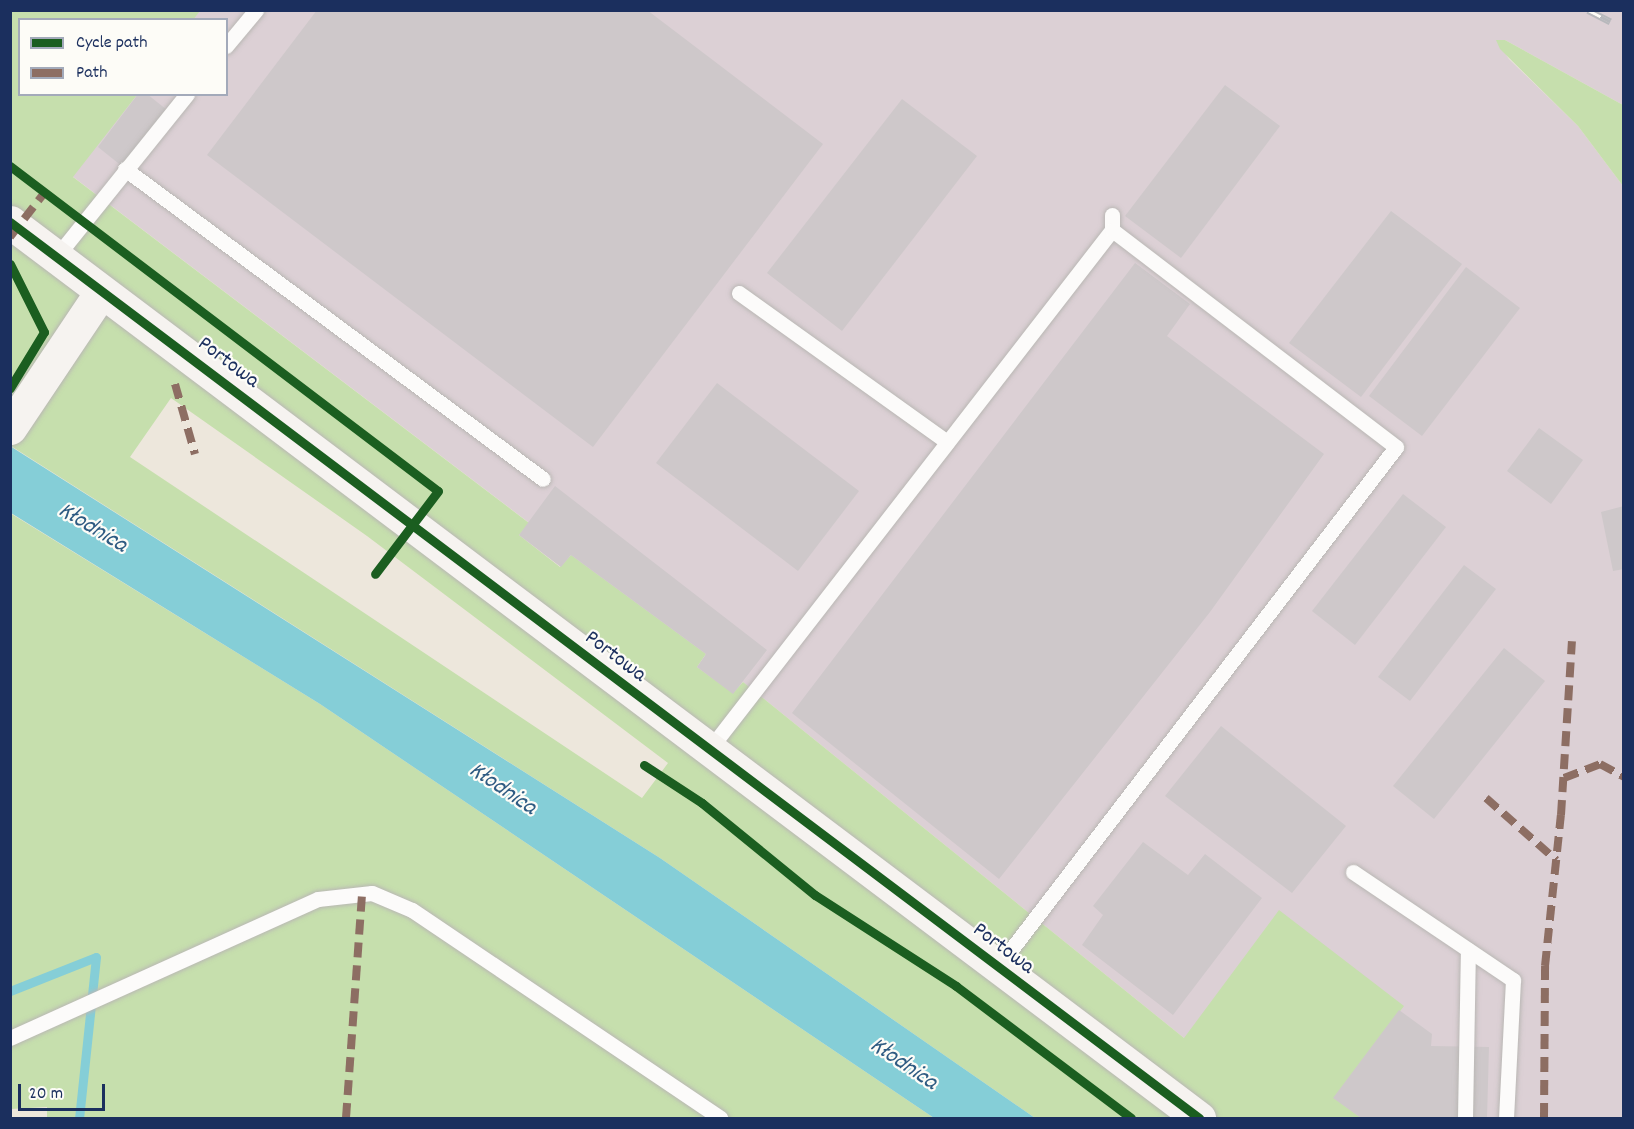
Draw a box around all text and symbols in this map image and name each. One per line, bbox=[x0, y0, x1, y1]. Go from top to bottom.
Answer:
legend bbox=[18, 18, 228, 96]
text: Cycle path bbox=[76, 31, 147, 56]
text: Path bbox=[76, 61, 108, 86]
street label: Portowa bbox=[192, 331, 264, 395]
water label: Kłodnica bbox=[52, 497, 132, 561]
street label: Portowa bbox=[579, 625, 651, 689]
water label: Kłodnica bbox=[463, 757, 541, 823]
street label: Portowa bbox=[967, 917, 1039, 981]
water label: Kłodnica bbox=[864, 1032, 942, 1098]
scale bar bbox=[21, 1072, 108, 1110]
text: 20 m bbox=[29, 1082, 63, 1107]

